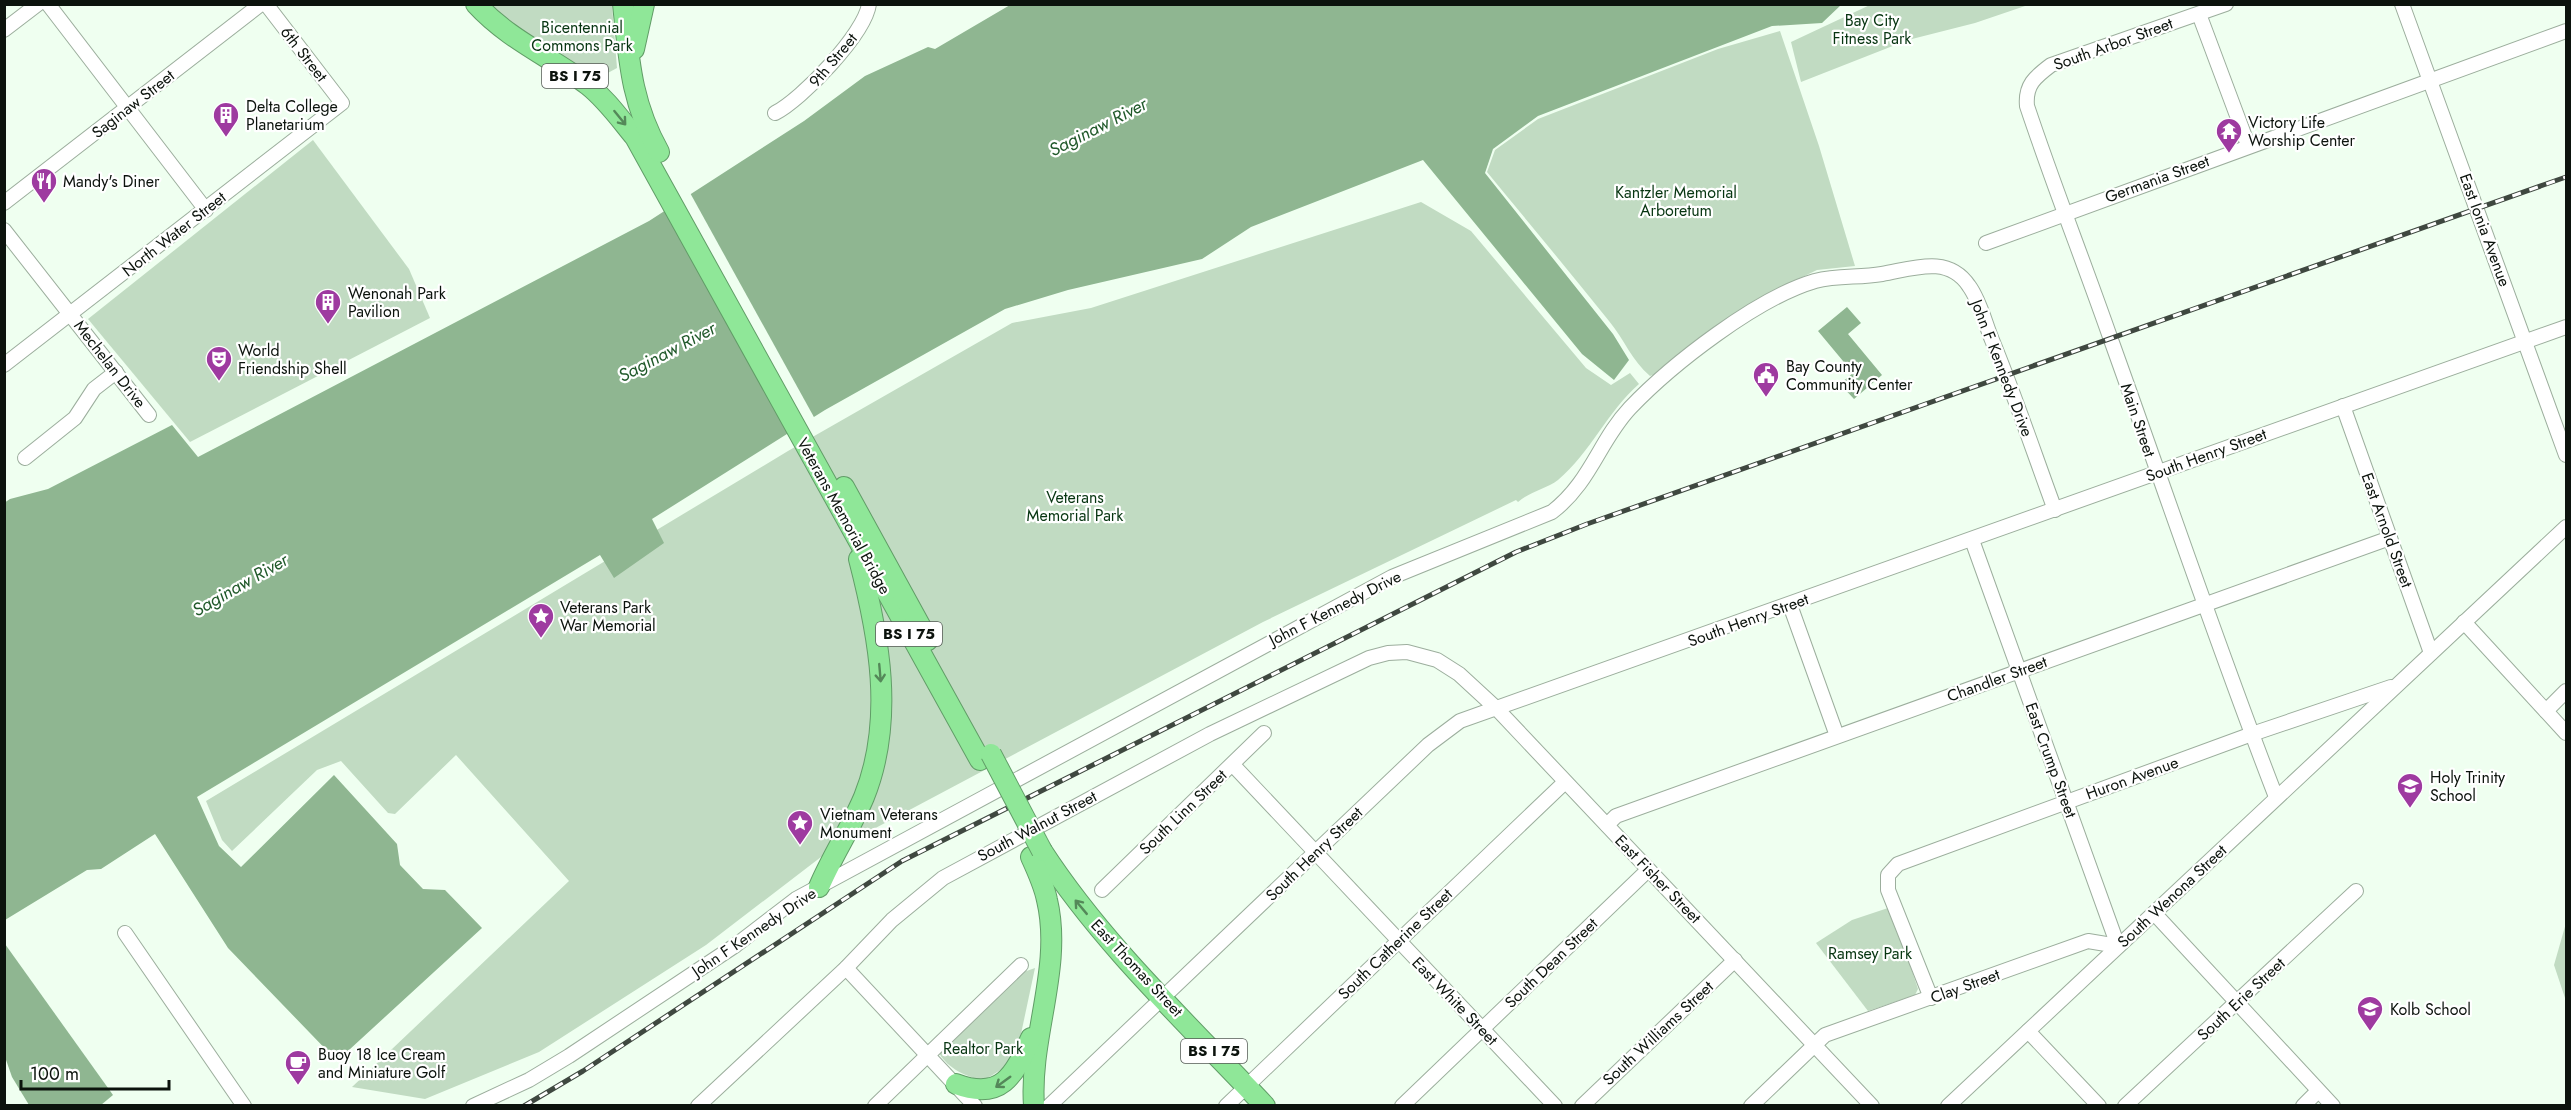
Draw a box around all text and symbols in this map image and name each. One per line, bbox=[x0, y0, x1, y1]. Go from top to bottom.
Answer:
park label: Bay City Fitness Park bbox=[1833, 9, 1912, 50]
street label: South Arbor Street bbox=[2050, 12, 2176, 76]
park label: Bicentennial Commons Park bbox=[531, 16, 634, 57]
street label: 6th Street bbox=[275, 22, 333, 87]
street label: 9th Street bbox=[803, 28, 863, 92]
street label: Saginaw Street bbox=[87, 64, 179, 144]
road number: BS I 75 bbox=[542, 64, 608, 88]
water label: Saginaw River bbox=[1044, 91, 1152, 163]
place label: Delta College Planetarium bbox=[246, 95, 338, 136]
building icon: Delta College Planetarium bbox=[211, 100, 241, 138]
one-way arrow bbox=[613, 110, 627, 125]
place label: Victory Life Worship Center bbox=[2248, 111, 2355, 152]
temple icon: Victory Life Worship Center bbox=[2214, 116, 2244, 154]
street label: Germania Street bbox=[2102, 149, 2213, 209]
restaurant icon: Mandy's Diner bbox=[29, 166, 59, 204]
place label: Mandy's Diner bbox=[63, 170, 160, 193]
street label: East Ionia Avenue bbox=[2454, 170, 2516, 290]
park label: Kantzler Memorial Arboretum bbox=[1615, 181, 1737, 222]
street label: North Water Street bbox=[117, 186, 231, 282]
place label: Wenonah Park Pavilion bbox=[348, 282, 447, 323]
building icon: Wenonah Park Pavilion bbox=[313, 287, 343, 325]
street label: John F Kennedy Drive bbox=[1965, 294, 2039, 440]
street label: Mechelan Drive bbox=[68, 315, 152, 413]
water label: Saginaw River bbox=[614, 315, 721, 389]
place label: World Friendship Shell bbox=[238, 339, 347, 380]
theatre icon: World Friendship Shell bbox=[204, 344, 234, 382]
place label: Bay County Community Center bbox=[1786, 355, 1913, 396]
public building icon: Bay County Community Center bbox=[1751, 360, 1781, 398]
street label: Main Street bbox=[2115, 380, 2161, 460]
street label: South Henry Street bbox=[2142, 422, 2270, 488]
street label: Veterans Memorial Bridge bbox=[791, 434, 897, 598]
street label: East Arnold Street bbox=[2356, 469, 2418, 591]
park label: Veterans Memorial Park bbox=[1027, 486, 1124, 527]
water label: Saginaw River bbox=[187, 546, 294, 623]
street label: John F Kennedy Drive bbox=[1263, 565, 1405, 652]
street label: South Henry Street bbox=[1684, 587, 1812, 653]
place label: Veterans Park War Memorial bbox=[560, 596, 656, 637]
place icon: Veterans Park War Memorial bbox=[526, 601, 556, 639]
road number: BS I 75 bbox=[876, 622, 942, 646]
street label: Chandler Street bbox=[1944, 650, 2050, 708]
one-way arrow bbox=[875, 662, 886, 682]
street label: East Crump Street bbox=[2019, 699, 2083, 821]
street label: Huron Avenue bbox=[2083, 751, 2181, 805]
street label: South Linn Street bbox=[1134, 764, 1232, 860]
place label: Holy Trinity School bbox=[2430, 766, 2506, 807]
school or university icon: Holy Trinity School bbox=[2395, 771, 2425, 809]
street label: South Walnut Street bbox=[973, 785, 1101, 867]
street label: South Henry Street bbox=[1260, 802, 1368, 906]
place label: Vietnam Veterans Monument bbox=[820, 803, 938, 844]
place icon: Vietnam Veterans Monument bbox=[785, 808, 815, 846]
street label: East Fisher Street bbox=[1610, 830, 1706, 929]
street label: South Wenona Street bbox=[2112, 839, 2232, 953]
street label: John F Kennedy Drive bbox=[686, 882, 821, 983]
street label: South Catherine Street bbox=[1333, 883, 1458, 1005]
one-way arrow bbox=[1075, 899, 1088, 915]
street label: South Dean Street bbox=[1499, 913, 1603, 1013]
street label: East Thomas Street bbox=[1086, 914, 1188, 1022]
park label: Ramsey Park bbox=[1828, 942, 1913, 965]
street label: East White Street bbox=[1407, 952, 1503, 1050]
street label: South Erie Street bbox=[2192, 952, 2290, 1046]
street label: Clay Street bbox=[1927, 963, 2003, 1009]
street label: South Williams Street bbox=[1597, 975, 1719, 1091]
school or university icon: Kolb School bbox=[2355, 994, 2385, 1032]
place label: Kolb School bbox=[2390, 998, 2471, 1021]
park label: Realtor Park bbox=[943, 1037, 1024, 1060]
road number: BS I 75 bbox=[1181, 1039, 1247, 1063]
place label: Buoy 18 Ice Cream and Miniature Golf bbox=[318, 1043, 446, 1084]
cafe icon: Buoy 18 Ice Cream and Miniature Golf bbox=[283, 1048, 313, 1086]
scale bar bbox=[21, 1053, 170, 1091]
text: 100 m bbox=[30, 1061, 79, 1087]
one-way arrow bbox=[995, 1076, 1011, 1088]

